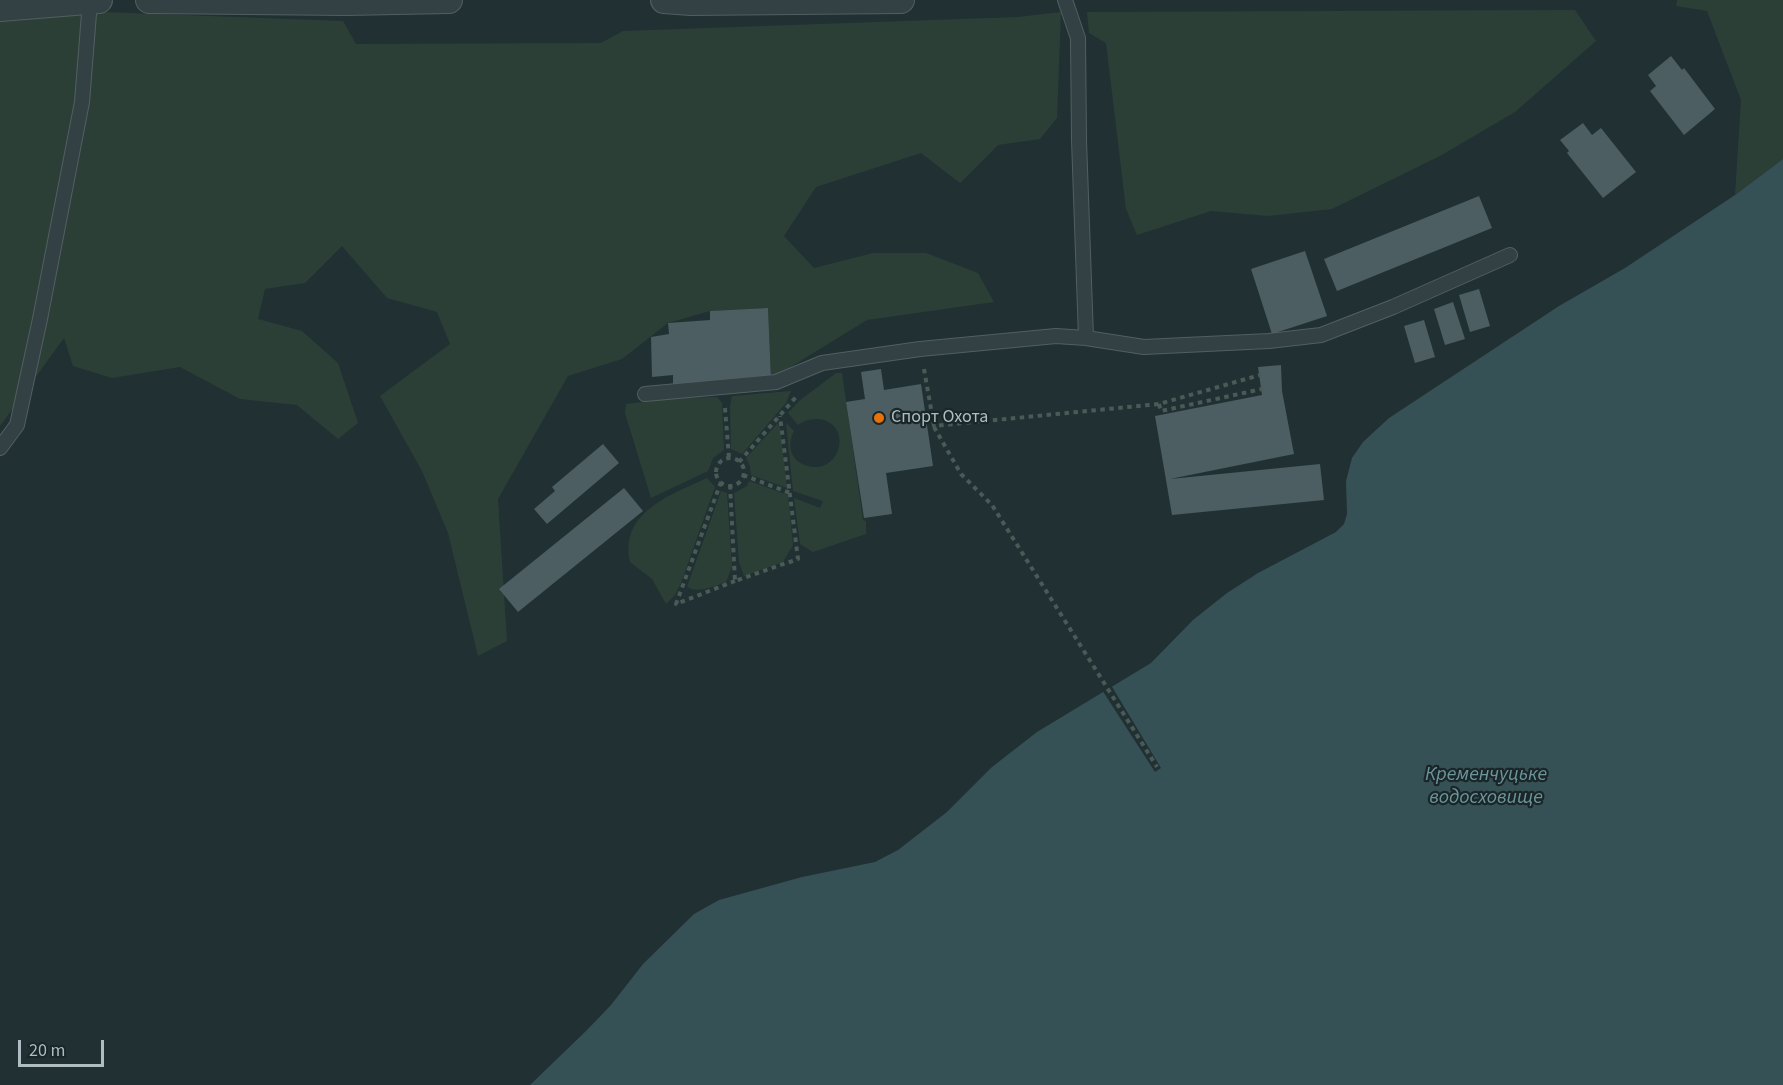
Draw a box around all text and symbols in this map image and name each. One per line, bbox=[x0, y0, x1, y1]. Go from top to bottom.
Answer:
place label: Спорт Охота bbox=[891, 407, 988, 429]
marker: Спорт Охота bbox=[872, 411, 886, 425]
water label: Кременчуцьке водосховище bbox=[1425, 764, 1547, 811]
scale bar bbox=[21, 1028, 106, 1066]
text: 20 m bbox=[29, 1038, 65, 1063]

